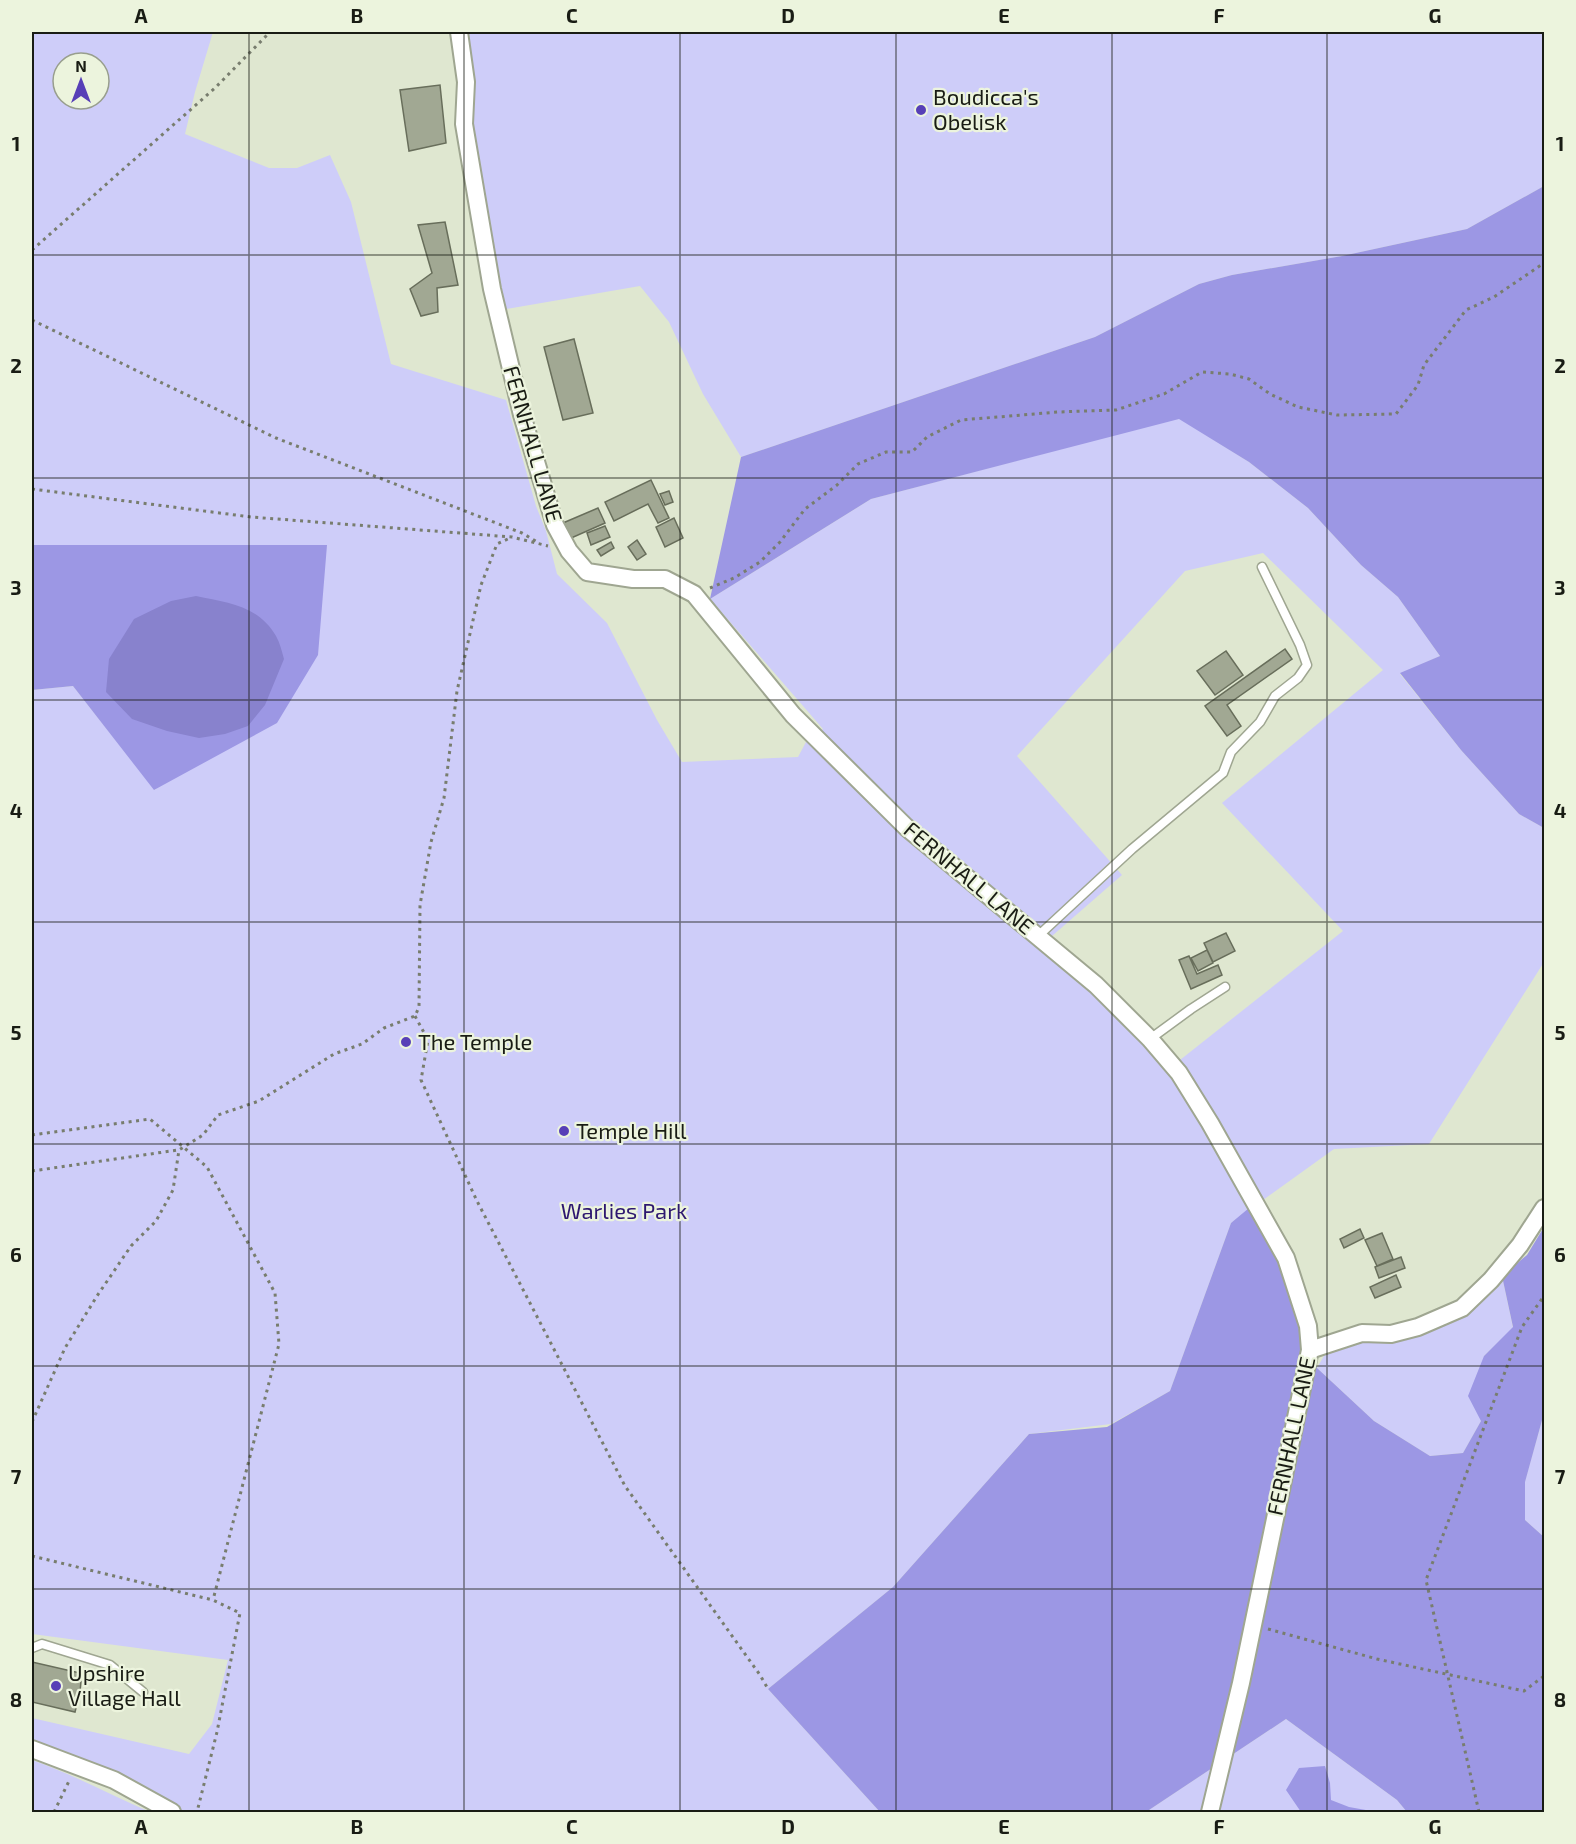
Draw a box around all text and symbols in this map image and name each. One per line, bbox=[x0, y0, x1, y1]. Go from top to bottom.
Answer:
text: A bbox=[134, 3, 148, 27]
text: B bbox=[351, 3, 363, 27]
text: C bbox=[566, 3, 578, 27]
text: D bbox=[781, 3, 795, 27]
text: E bbox=[998, 3, 1010, 27]
text: F bbox=[1213, 3, 1225, 27]
text: G bbox=[1429, 3, 1441, 27]
north arrow bbox=[51, 51, 111, 111]
text: N bbox=[75, 56, 87, 75]
place label: Boudicca's Obelisk bbox=[933, 83, 1039, 134]
marker: Boudicca's Obelisk bbox=[914, 103, 928, 117]
text: 1 bbox=[12, 131, 20, 155]
text: 1 bbox=[1556, 131, 1564, 155]
text: 2 bbox=[10, 353, 22, 377]
text: 2 bbox=[1554, 353, 1566, 377]
street label: FERNHALL LANE bbox=[499, 363, 569, 525]
text: 3 bbox=[10, 575, 22, 599]
text: 3 bbox=[1554, 575, 1566, 599]
text: 4 bbox=[10, 798, 23, 822]
text: 4 bbox=[1554, 798, 1567, 822]
street label: FERNHALL LANE bbox=[899, 815, 1040, 939]
text: 5 bbox=[10, 1020, 22, 1044]
text: 5 bbox=[1554, 1020, 1566, 1044]
place label: The Temple bbox=[418, 1028, 532, 1054]
marker: The Temple bbox=[399, 1035, 413, 1049]
place label: Temple Hill bbox=[576, 1117, 687, 1143]
marker: Temple Hill bbox=[557, 1124, 571, 1138]
park label: Warlies Park bbox=[561, 1197, 687, 1223]
text: 6 bbox=[10, 1242, 22, 1266]
text: 6 bbox=[1554, 1242, 1566, 1266]
street label: FERNHALL LANE bbox=[1261, 1354, 1320, 1517]
text: 7 bbox=[11, 1464, 22, 1488]
text: 7 bbox=[1555, 1464, 1566, 1488]
place label: Upshire Village Hall bbox=[68, 1659, 181, 1710]
marker: Upshire Village Hall bbox=[49, 1679, 63, 1693]
text: 8 bbox=[10, 1687, 22, 1711]
text: 8 bbox=[1554, 1687, 1566, 1711]
text: A bbox=[134, 1814, 148, 1838]
text: B bbox=[351, 1814, 363, 1838]
text: C bbox=[566, 1814, 578, 1838]
text: D bbox=[781, 1814, 795, 1838]
text: E bbox=[998, 1814, 1010, 1838]
text: F bbox=[1213, 1814, 1225, 1838]
text: G bbox=[1429, 1814, 1441, 1838]

